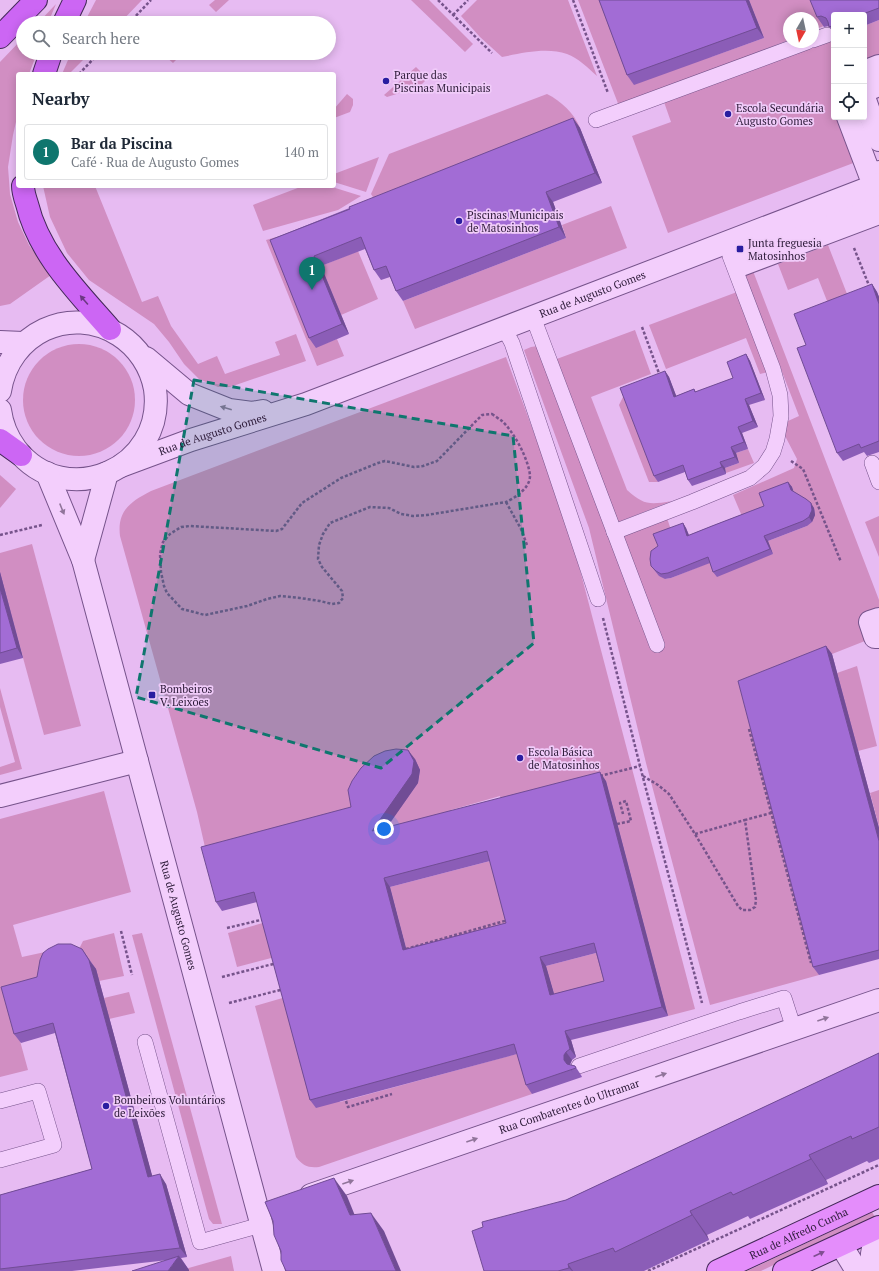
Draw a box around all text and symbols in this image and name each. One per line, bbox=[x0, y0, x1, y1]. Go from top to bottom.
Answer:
north arrow bbox=[783, 12, 819, 48]
map controls bbox=[831, 12, 867, 120]
button: + bbox=[831, 12, 867, 48]
search box bbox=[16, 16, 336, 60]
icon: search bbox=[30, 27, 52, 49]
text: Search here bbox=[62, 28, 140, 48]
button: − bbox=[831, 48, 867, 84]
place label: Parque das Piscinas Municipais bbox=[394, 68, 491, 95]
marker: Parque das Piscinas Municipais bbox=[381, 76, 391, 86]
button: locate bbox=[831, 84, 867, 120]
text: Nearby bbox=[32, 87, 90, 110]
place label: Escola Secundária Augusto Gomes bbox=[736, 101, 824, 128]
marker: Escola Secundária Augusto Gomes bbox=[723, 109, 733, 119]
text: Bar da Piscina bbox=[71, 133, 173, 153]
text: 1 bbox=[42, 143, 50, 161]
text: 140 m bbox=[284, 143, 319, 161]
text: Café · Rua de Augusto Gomes bbox=[71, 153, 239, 171]
place label: Piscinas Municipais de Matosinhos bbox=[467, 208, 564, 235]
marker: Piscinas Municipais de Matosinhos bbox=[454, 216, 464, 226]
place label: Junta freguesia Matosinhos bbox=[748, 236, 822, 263]
marker: Junta freguesia Matosinhos bbox=[735, 244, 745, 254]
pin: 1 bbox=[299, 257, 325, 290]
street label: Rua de Augusto Gomes bbox=[537, 267, 648, 321]
one-way arrow bbox=[80, 295, 89, 304]
one-way arrow bbox=[220, 405, 232, 411]
street label: Rua de Augusto Gomes bbox=[157, 410, 268, 458]
one-way arrow bbox=[58, 503, 65, 515]
place label: Bombeiros V. Leixões bbox=[160, 682, 212, 709]
marker: Bombeiros V. Leixões bbox=[147, 690, 157, 700]
place label: Escola Básica de Matosinhos bbox=[528, 745, 600, 772]
marker: Escola Básica de Matosinhos bbox=[515, 753, 525, 763]
your location bbox=[374, 819, 394, 839]
street label: Rua de Augusto Gomes bbox=[157, 859, 200, 972]
one-way arrow bbox=[818, 1016, 830, 1022]
one-way arrow bbox=[655, 1072, 667, 1078]
street label: Rua Combatentes do Ultramar bbox=[497, 1076, 642, 1137]
place label: Bombeiros Voluntários de Leixões bbox=[114, 1093, 226, 1120]
marker: Bombeiros Voluntários de Leixões bbox=[101, 1101, 111, 1111]
one-way arrow bbox=[466, 1137, 478, 1143]
one-way arrow bbox=[343, 1179, 355, 1185]
street label: Rua de Alfredo Cunha bbox=[747, 1204, 851, 1262]
one-way arrow bbox=[814, 1251, 826, 1257]

